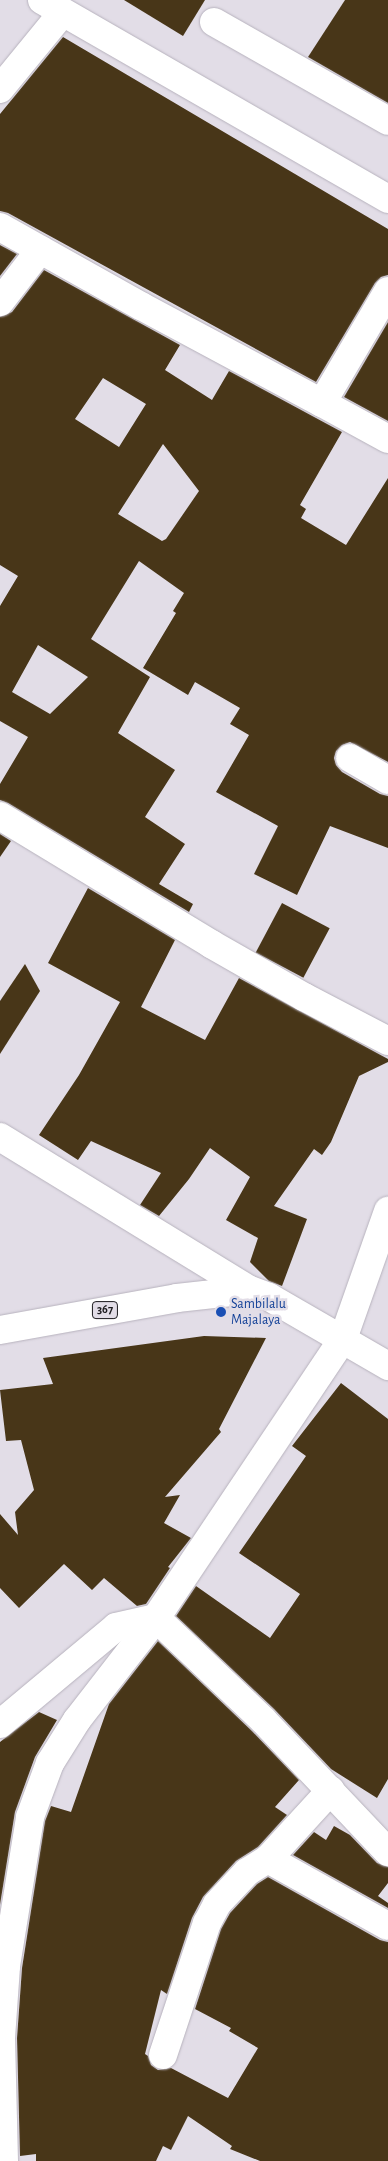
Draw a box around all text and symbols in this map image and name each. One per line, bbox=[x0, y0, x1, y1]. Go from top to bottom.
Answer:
place label: Sambilalu Majalaya bbox=[231, 1296, 286, 1328]
road number: 367 bbox=[91, 1300, 119, 1320]
marker: Sambilalu Majalaya bbox=[215, 1306, 227, 1318]

